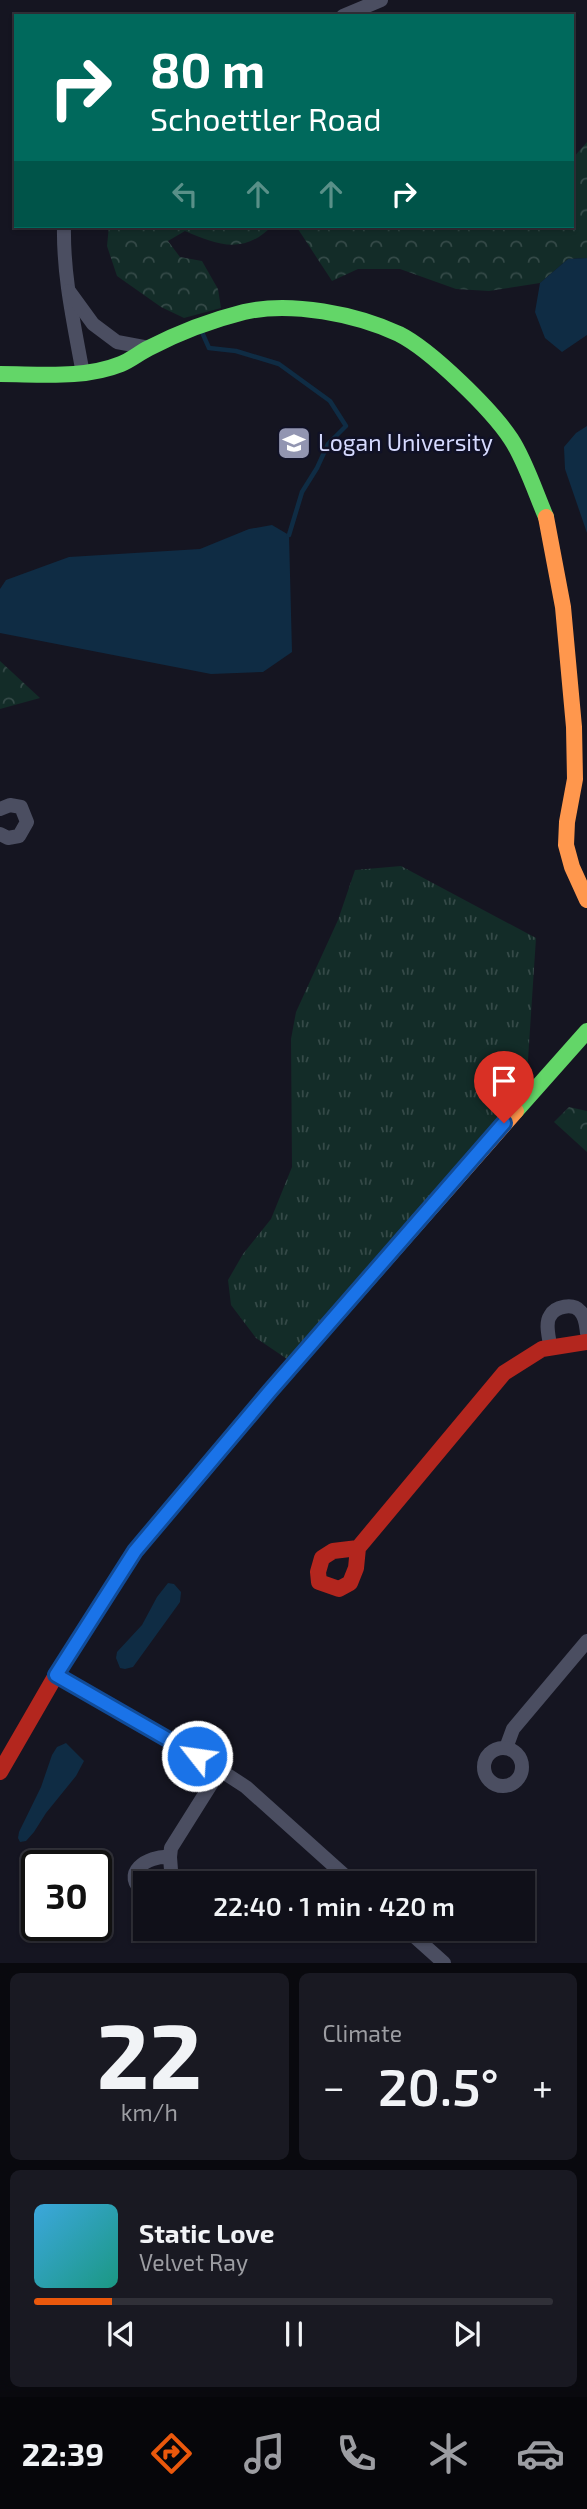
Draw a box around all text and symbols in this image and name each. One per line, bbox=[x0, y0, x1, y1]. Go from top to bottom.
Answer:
text: 80 m bbox=[150, 39, 265, 98]
icon: right bbox=[35, 42, 126, 133]
text: Schoettler Road bbox=[150, 99, 382, 137]
icon: left bbox=[166, 175, 204, 213]
icon: ahead bbox=[239, 175, 277, 213]
icon: ahead bbox=[312, 175, 350, 213]
icon: right bbox=[385, 175, 423, 213]
school or university icon: Logan University bbox=[275, 424, 313, 462]
place label: Logan University bbox=[318, 428, 493, 456]
pin bbox=[474, 1051, 534, 1123]
icon: arrive bbox=[485, 1062, 523, 1100]
position arrow bbox=[160, 1719, 234, 1793]
speed limit sign: 30 bbox=[21, 1850, 112, 1941]
text: 22:40 · 1 min · 420 m bbox=[213, 1890, 455, 1921]
text: 22 bbox=[96, 1998, 202, 2107]
text: Climate bbox=[323, 2019, 402, 2047]
text: 20.5° bbox=[378, 2054, 499, 2116]
text: − bbox=[323, 2063, 345, 2109]
text: + bbox=[532, 2063, 553, 2109]
text: km/h bbox=[121, 2098, 178, 2126]
text: Static Love bbox=[139, 2217, 275, 2248]
text: Velvet Ray bbox=[139, 2248, 248, 2276]
icon: previous bbox=[102, 2315, 140, 2353]
icon: pause bbox=[275, 2315, 313, 2353]
icon: next bbox=[448, 2315, 486, 2353]
icon: directions bbox=[147, 2429, 196, 2478]
icon: music bbox=[240, 2429, 289, 2478]
icon: phone bbox=[332, 2429, 381, 2478]
icon: climate bbox=[424, 2429, 473, 2478]
icon: car bbox=[516, 2429, 565, 2478]
text: 22:39 bbox=[22, 2434, 104, 2472]

